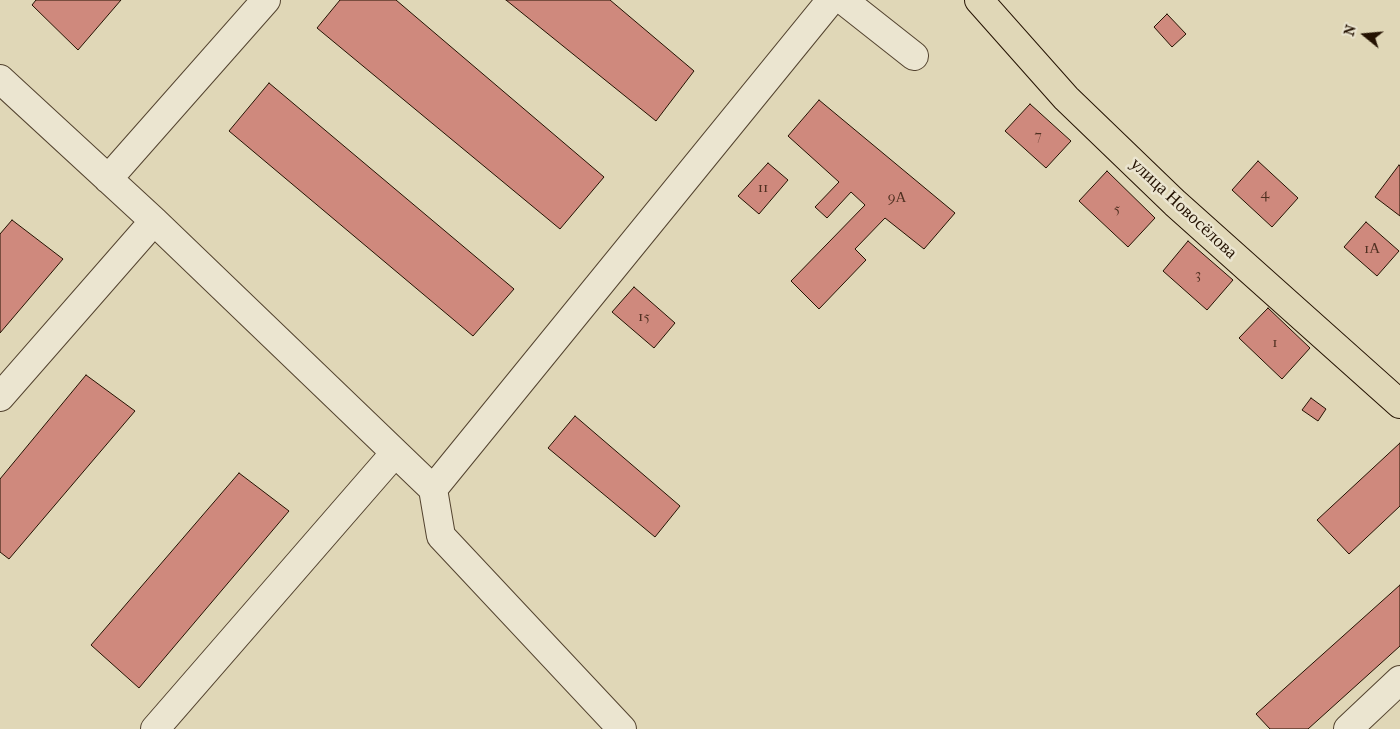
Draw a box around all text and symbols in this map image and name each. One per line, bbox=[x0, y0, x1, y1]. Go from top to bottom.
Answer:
north arrow bbox=[1340, 10, 1390, 60]
text: N bbox=[1340, 23, 1360, 38]
house number: 7 bbox=[1034, 127, 1042, 145]
street label: улица Новосёлова bbox=[1125, 154, 1241, 264]
house number: 11 bbox=[758, 179, 768, 197]
house number: 4 bbox=[1261, 185, 1269, 203]
house number: 9А bbox=[888, 189, 906, 207]
house number: 5 bbox=[1114, 200, 1120, 218]
house number: 1А bbox=[1364, 240, 1380, 258]
house number: 3 bbox=[1195, 266, 1201, 284]
house number: 15 bbox=[638, 308, 650, 326]
house number: 1 bbox=[1272, 334, 1278, 352]

